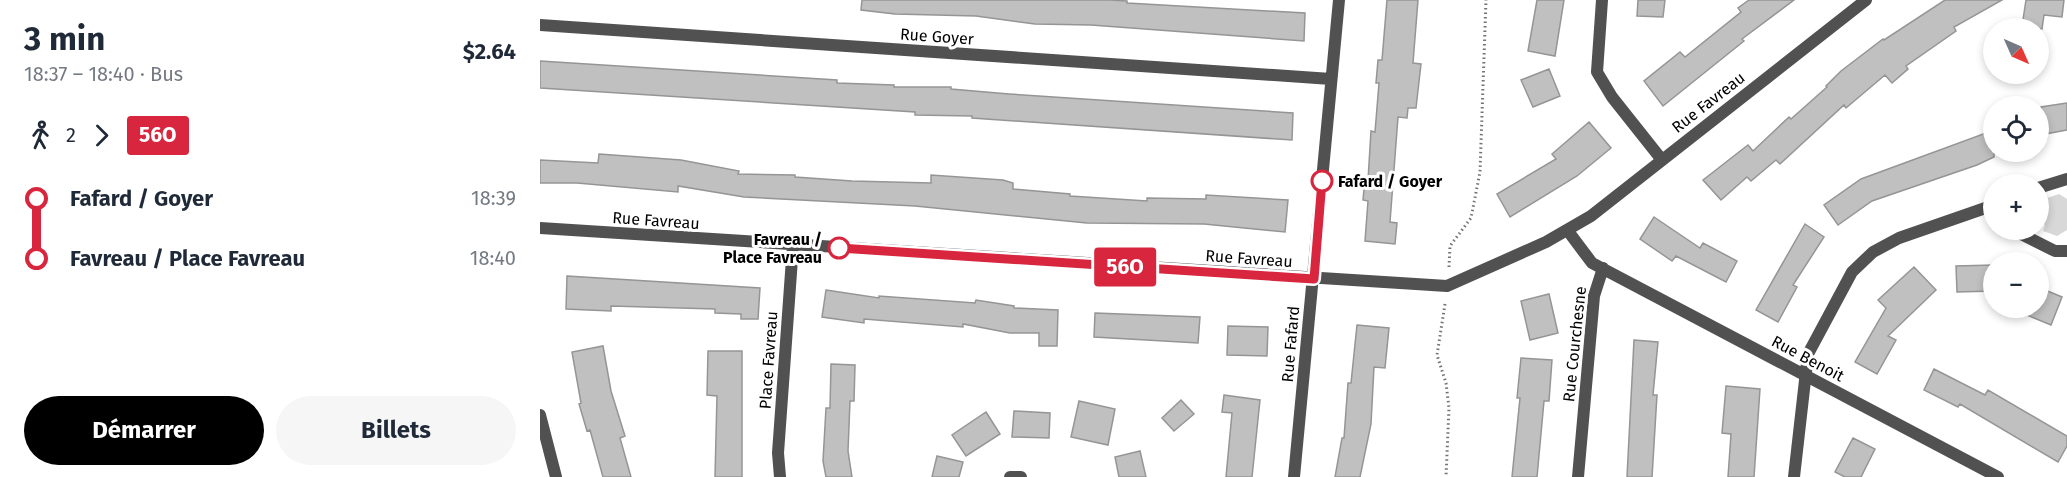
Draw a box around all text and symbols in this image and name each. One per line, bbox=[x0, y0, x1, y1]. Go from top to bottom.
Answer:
north arrow bbox=[1983, 18, 2049, 84]
map controls bbox=[1983, 18, 2049, 318]
text: 3 min bbox=[24, 19, 105, 59]
street label: Rue Goyer bbox=[899, 24, 975, 49]
text: $2.64 bbox=[463, 38, 516, 65]
text: 18:37 – 18:40 · Bus bbox=[24, 62, 183, 86]
street label: Rue Favreau bbox=[1668, 68, 1749, 137]
button: locate bbox=[1983, 96, 2049, 162]
icon: walk bbox=[24, 119, 57, 152]
icon: forward bbox=[85, 119, 118, 152]
text: 56O bbox=[139, 122, 177, 148]
text: 2 bbox=[66, 123, 76, 147]
marker: Fafard / Goyer bbox=[1311, 170, 1333, 192]
place label: Fafard / Goyer bbox=[1338, 172, 1443, 191]
button: + bbox=[1983, 174, 2049, 240]
text: Fafard / Goyer bbox=[70, 185, 213, 212]
text: 18:39 bbox=[471, 186, 516, 210]
street label: Rue Favreau bbox=[612, 208, 700, 233]
place label: Favreau / Place Favreau bbox=[723, 230, 822, 267]
marker: Favreau / Place Favreau bbox=[828, 237, 850, 259]
text: Favreau / Place Favreau bbox=[70, 245, 305, 272]
text: 18:40 bbox=[470, 246, 516, 270]
street label: Rue Favreau bbox=[1205, 246, 1293, 271]
line badge: 56O bbox=[1090, 248, 1160, 286]
button: − bbox=[1983, 252, 2049, 318]
text: 56O bbox=[1106, 254, 1144, 280]
street label: Rue Courchesne bbox=[1559, 285, 1590, 403]
street label: Rue Fafard bbox=[1278, 305, 1303, 383]
street label: Place Favreau bbox=[756, 310, 781, 410]
street label: Rue Benoit bbox=[1768, 331, 1847, 386]
button: Démarrer bbox=[24, 396, 264, 465]
button: Billets bbox=[276, 396, 516, 465]

